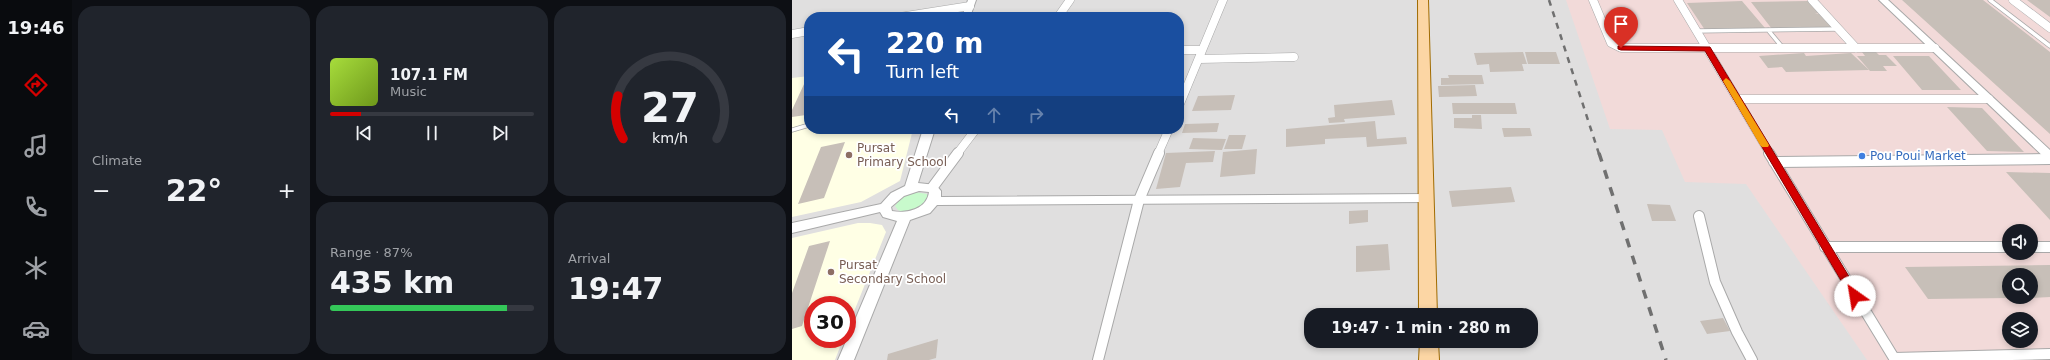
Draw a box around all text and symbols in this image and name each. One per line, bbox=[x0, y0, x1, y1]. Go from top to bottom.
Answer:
pin bbox=[1604, 7.0, 1638, 48]
icon: arrive bbox=[1610, 13, 1632, 35]
text: 19:46 bbox=[7, 17, 65, 38]
text: 220 m bbox=[886, 27, 983, 60]
icon: left bbox=[820, 28, 872, 80]
text: Turn left bbox=[886, 61, 959, 82]
text: 107.1 FM bbox=[390, 66, 468, 84]
icon: directions bbox=[22, 71, 50, 99]
text: 27 bbox=[641, 83, 699, 132]
text: Music bbox=[390, 84, 427, 99]
icon: left bbox=[941, 104, 963, 126]
icon: ahead bbox=[983, 104, 1005, 126]
icon: right bbox=[1025, 104, 1047, 126]
icon: previous bbox=[353, 122, 375, 144]
icon: pause bbox=[421, 122, 443, 144]
icon: next bbox=[489, 122, 511, 144]
text: km/h bbox=[652, 130, 688, 146]
icon: music bbox=[22, 132, 50, 160]
place label: Pursat Primary School bbox=[857, 141, 947, 169]
place label: Pou Poui Market bbox=[1870, 149, 1966, 163]
marker: Pursat Primary School bbox=[844, 150, 854, 160]
marker: Pou Poui Market bbox=[1857, 151, 1867, 161]
text: Climate bbox=[92, 153, 142, 168]
text: 22° bbox=[166, 173, 222, 208]
text: − bbox=[92, 178, 110, 203]
text: + bbox=[278, 178, 296, 203]
icon: phone bbox=[22, 193, 50, 221]
map controls bbox=[2002, 224, 2038, 348]
button: sound bbox=[2002, 224, 2038, 260]
text: Range · 87% bbox=[330, 245, 413, 260]
text: Arrival bbox=[568, 251, 610, 266]
icon: climate bbox=[22, 254, 50, 282]
place label: Pursat Secondary School bbox=[839, 258, 946, 286]
text: 435 km bbox=[330, 265, 454, 300]
marker: Pursat Secondary School bbox=[826, 267, 836, 277]
button: search bbox=[2002, 268, 2038, 304]
text: 19:47 bbox=[568, 271, 664, 306]
position arrow bbox=[1834, 275, 1876, 317]
speed limit sign: 30 bbox=[804, 296, 856, 348]
button: layers bbox=[2002, 312, 2038, 348]
icon: car bbox=[22, 315, 50, 343]
text: 19:47 · 1 min · 280 m bbox=[1331, 319, 1511, 337]

